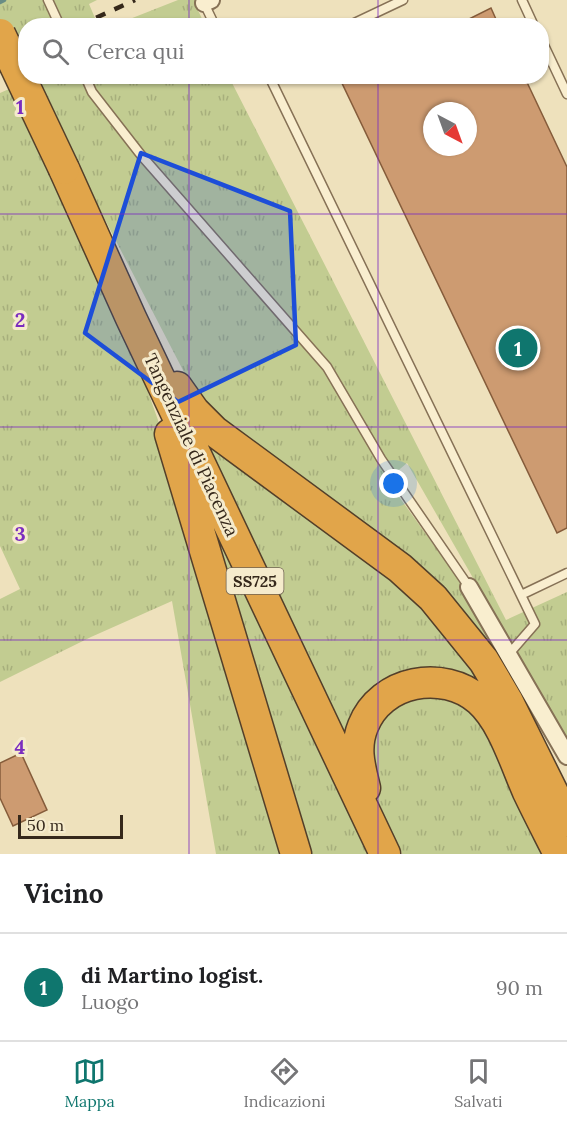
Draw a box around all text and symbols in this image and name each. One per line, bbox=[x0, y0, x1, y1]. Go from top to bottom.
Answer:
search box bbox=[18, 18, 549, 84]
icon: search bbox=[39, 35, 72, 68]
text: Cerca qui bbox=[87, 37, 184, 65]
text: 1 bbox=[16, 94, 24, 119]
north arrow bbox=[423, 102, 477, 156]
text: 2 bbox=[15, 307, 25, 332]
pin: 1 bbox=[498, 326, 538, 370]
street label: Tangenziale di Piacenza bbox=[139, 350, 244, 540]
your location bbox=[379, 469, 408, 498]
text: 3 bbox=[14, 521, 26, 546]
road number: SS725 bbox=[226, 568, 284, 594]
text: 4 bbox=[15, 734, 26, 759]
scale bar bbox=[18, 812, 123, 840]
text: 50 m bbox=[27, 815, 64, 835]
text: Vicino bbox=[24, 877, 104, 910]
text: di Martino logist. bbox=[81, 961, 263, 989]
text: 1 bbox=[39, 975, 48, 1000]
text: 90 m bbox=[496, 975, 543, 1000]
text: Luogo bbox=[81, 989, 139, 1014]
tab: Mappa bbox=[64, 1055, 115, 1111]
tab: Indicazioni bbox=[243, 1055, 325, 1111]
tab: Salvati bbox=[454, 1055, 503, 1111]

